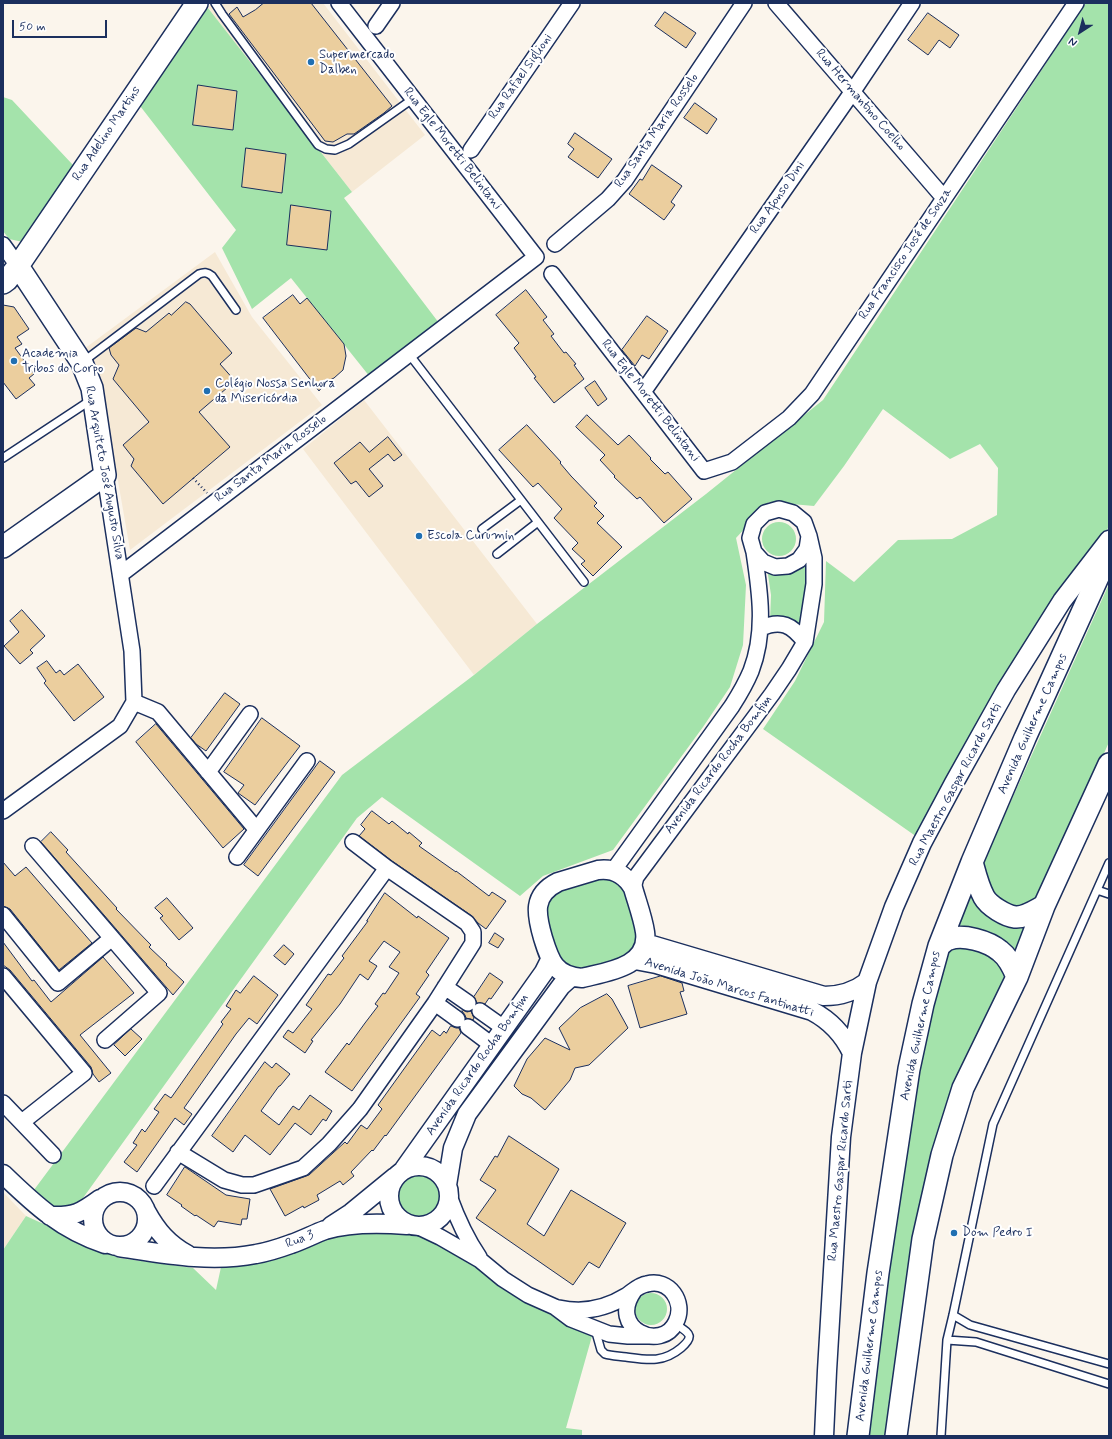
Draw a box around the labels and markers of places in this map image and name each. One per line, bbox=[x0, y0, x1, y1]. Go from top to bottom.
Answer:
place label: Supermercado Dalben bbox=[319, 47, 395, 78]
marker: Supermercado Dalben bbox=[306, 57, 316, 67]
place label: Academia Tribos do Corpo bbox=[22, 346, 103, 377]
marker: Academia Tribos do Corpo bbox=[9, 356, 19, 366]
place label: Colégio Nossa Senhora da Misericórdia bbox=[215, 376, 335, 407]
marker: Colégio Nossa Senhora da Misericórdia bbox=[202, 386, 212, 396]
place label: Escola Curumin bbox=[427, 528, 514, 544]
marker: Escola Curumin bbox=[414, 531, 424, 541]
place label: Dom Pedro I bbox=[962, 1225, 1033, 1241]
marker: Dom Pedro I bbox=[949, 1228, 959, 1238]

